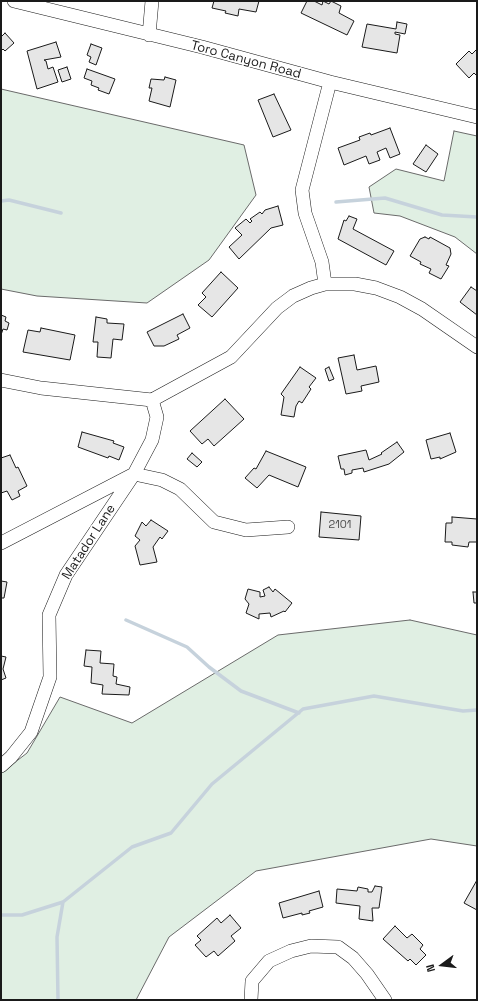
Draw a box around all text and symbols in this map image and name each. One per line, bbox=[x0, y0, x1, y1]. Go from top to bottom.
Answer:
street label: Toro Canyon Road bbox=[189, 38, 303, 82]
street label: Matador Lane bbox=[59, 502, 119, 582]
house number: 2101 bbox=[329, 518, 351, 532]
north arrow bbox=[422, 945, 462, 985]
text: N bbox=[423, 963, 438, 973]

